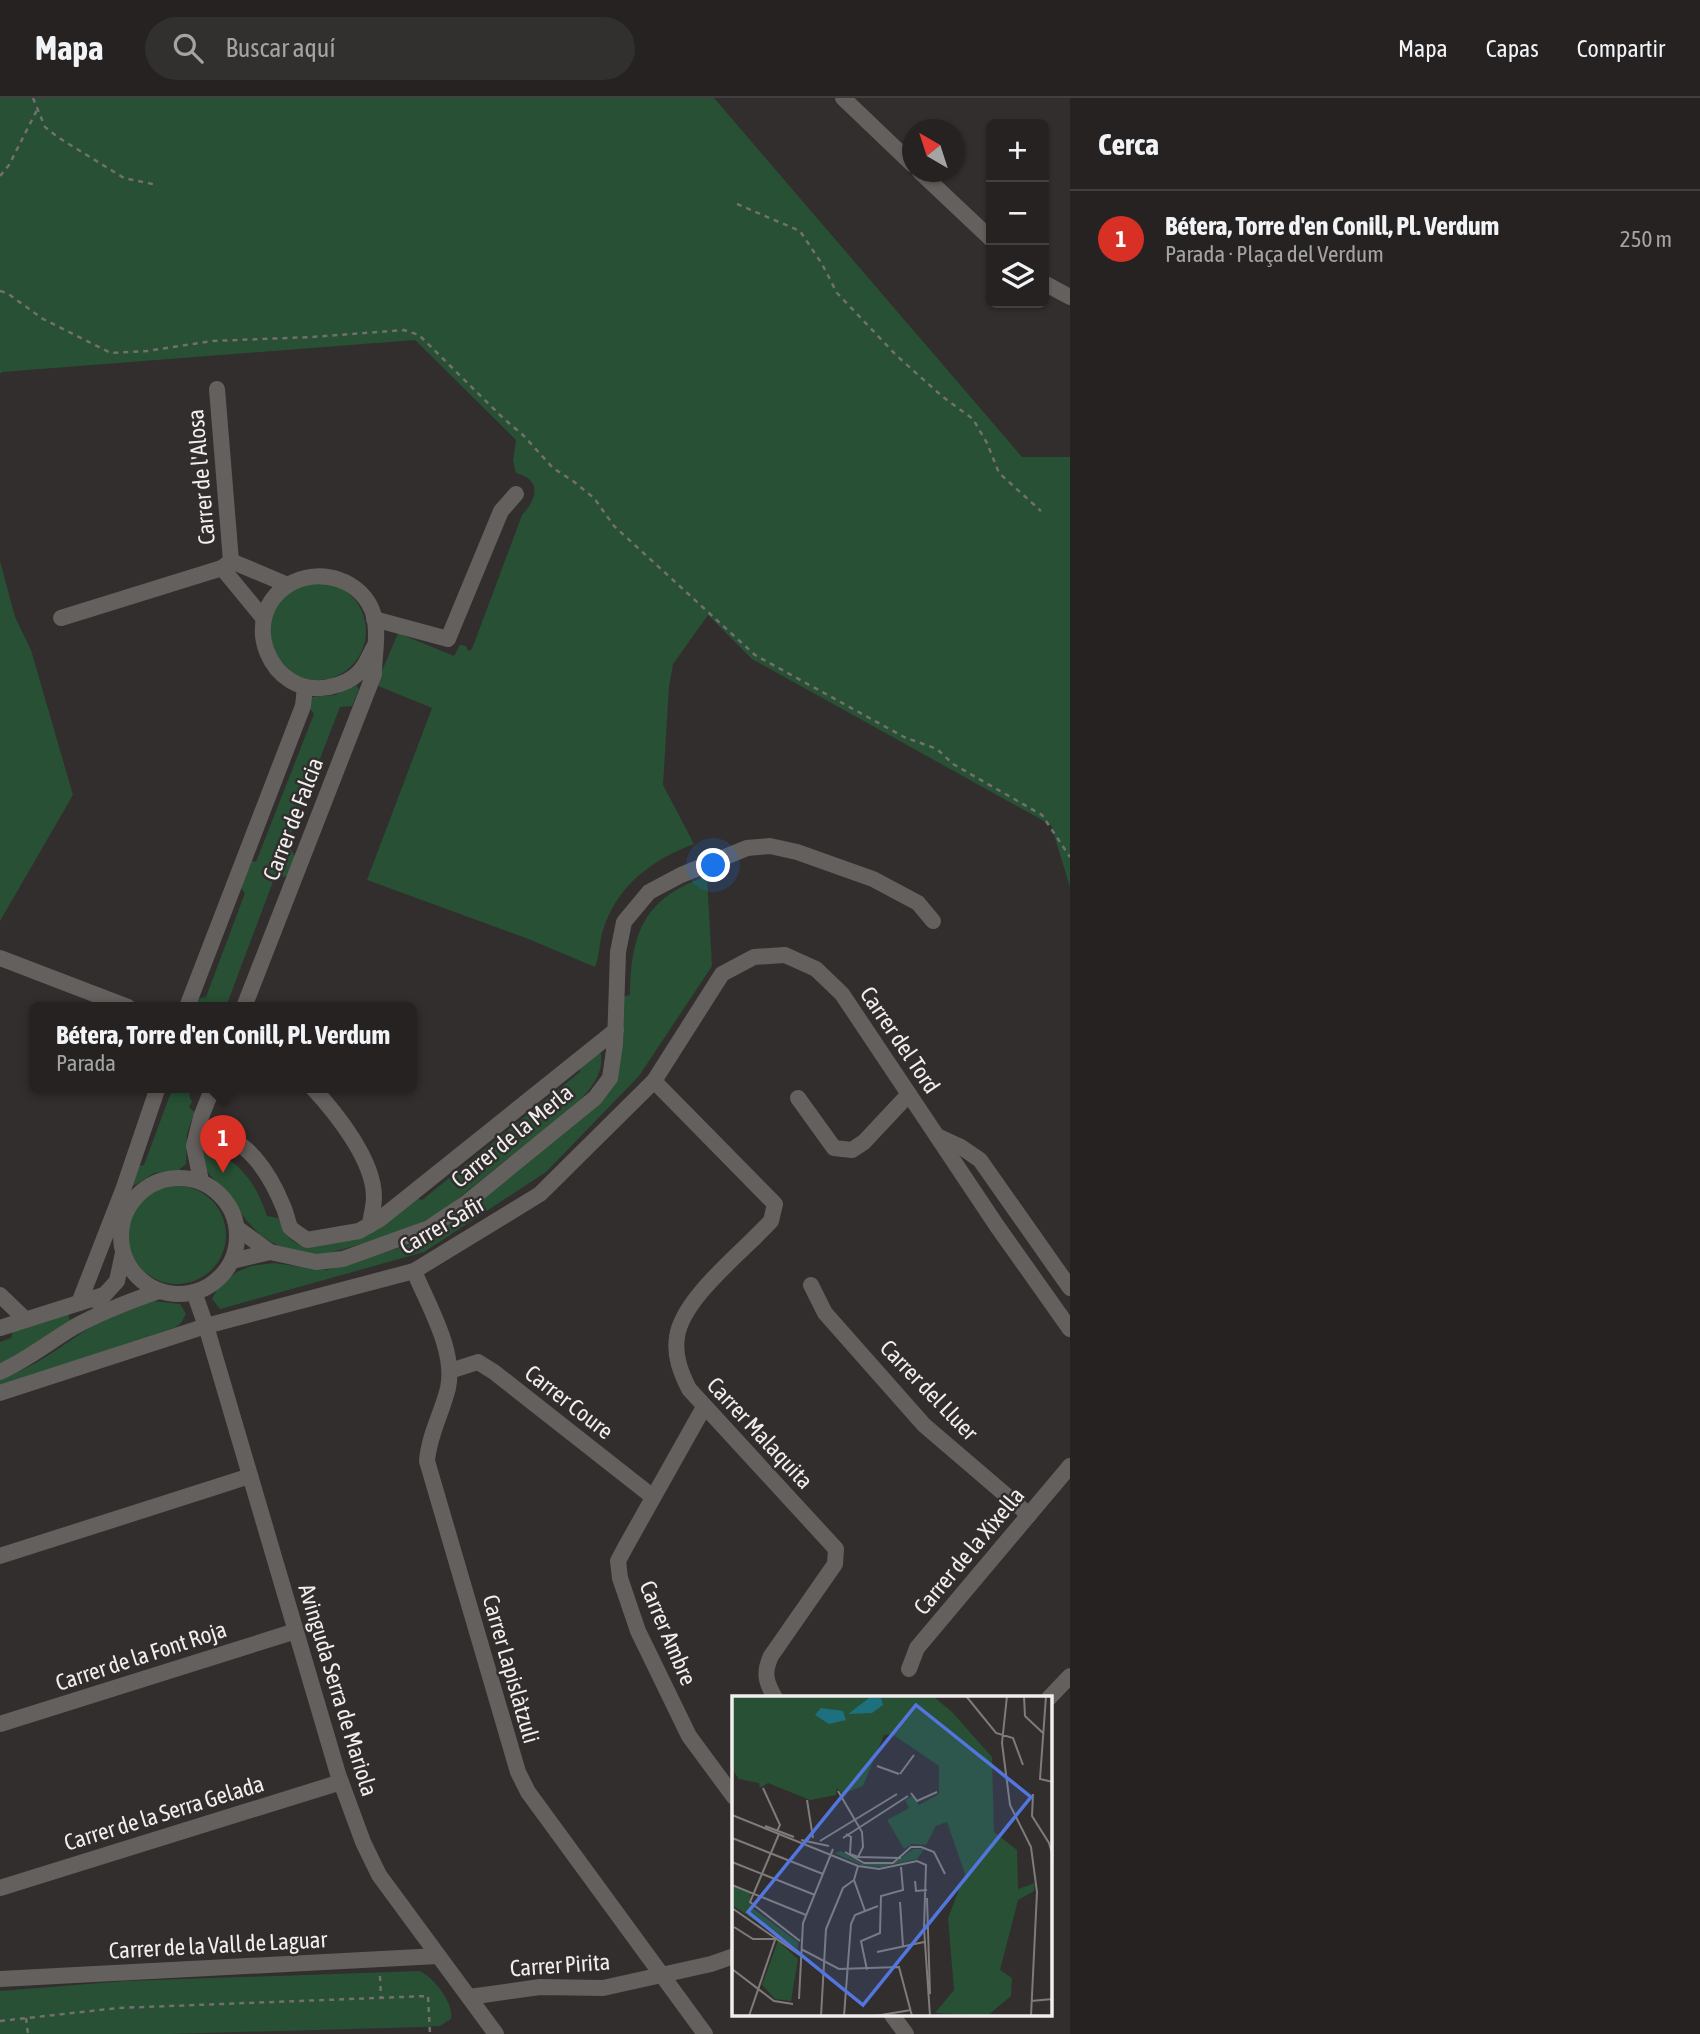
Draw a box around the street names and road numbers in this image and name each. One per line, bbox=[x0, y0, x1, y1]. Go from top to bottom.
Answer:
street label: Carrer de l'Alosa bbox=[182, 408, 220, 546]
street label: Carrer de Falcia bbox=[258, 754, 328, 884]
street label: Carrer del Tord bbox=[855, 982, 945, 1098]
street label: Carrer de la Merla bbox=[446, 1079, 578, 1193]
street label: Carrer Safir bbox=[395, 1190, 490, 1260]
street label: Carrer del Lluer bbox=[875, 1335, 984, 1446]
street label: Carrer Coure bbox=[520, 1360, 618, 1444]
street label: Carrer Malaquita bbox=[702, 1372, 818, 1494]
street label: Carrer de la Xixella bbox=[908, 1482, 1030, 1620]
street label: Carrer Ambre bbox=[634, 1577, 702, 1689]
street label: Avinguda Serra de Mariola bbox=[293, 1581, 383, 1799]
street label: Carrer Lapislàtzuli bbox=[477, 1592, 545, 1746]
street label: Carrer de la Font Roja bbox=[52, 1616, 230, 1696]
street label: Carrer de la Serra Gelada bbox=[61, 1770, 267, 1856]
street label: Carrer de la Vall de Laguar bbox=[108, 1926, 329, 1964]
street label: Carrer Pirita bbox=[509, 1949, 611, 1981]

